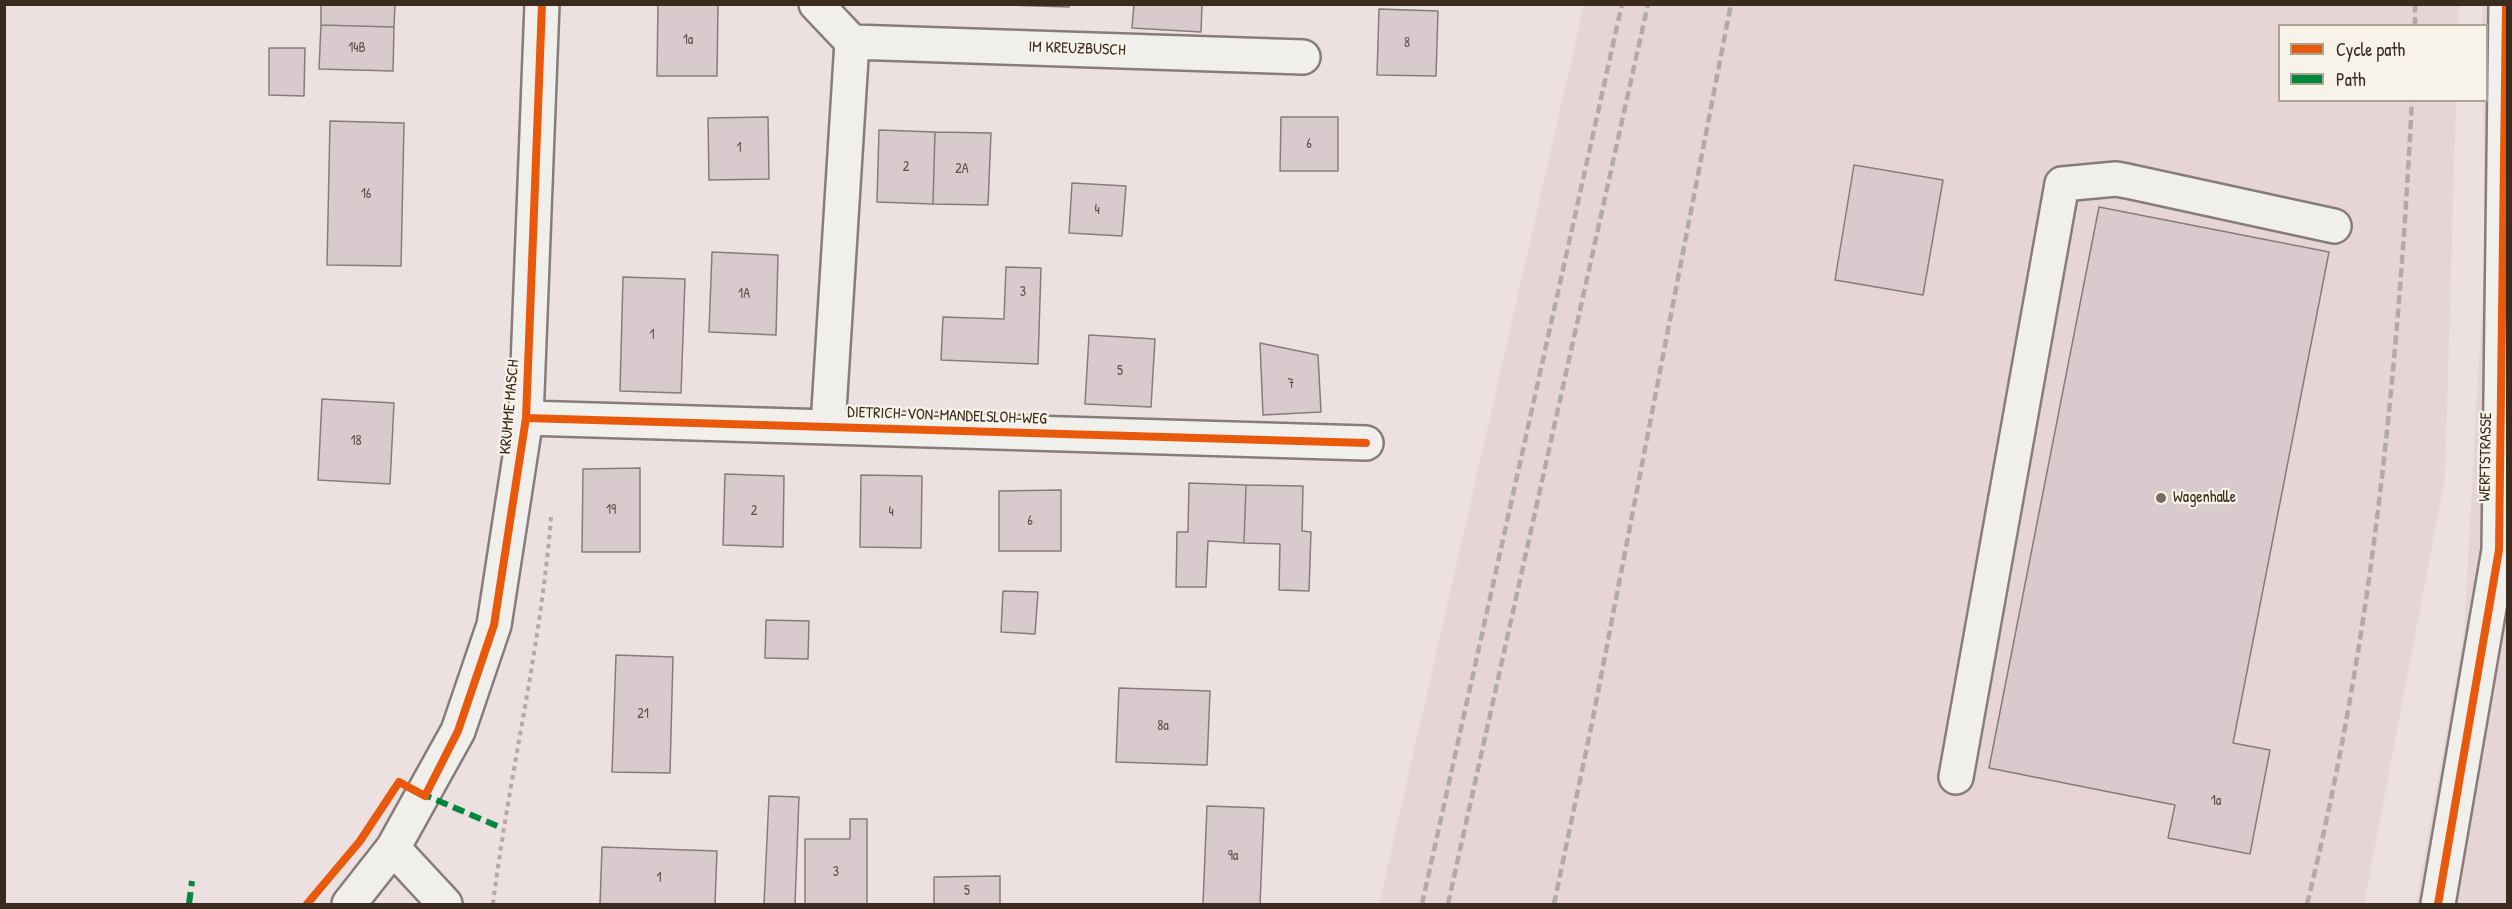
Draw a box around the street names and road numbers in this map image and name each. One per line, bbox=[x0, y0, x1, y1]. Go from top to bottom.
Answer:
street label: IM KREUZBUSCH bbox=[1028, 38, 1126, 60]
street label: KRUMME MASCH bbox=[496, 359, 524, 455]
street label: DIETRICH-VON-MANDELSLOH-WEG bbox=[847, 403, 1047, 429]
street label: WERFTSTRASSE bbox=[2476, 412, 2496, 502]

